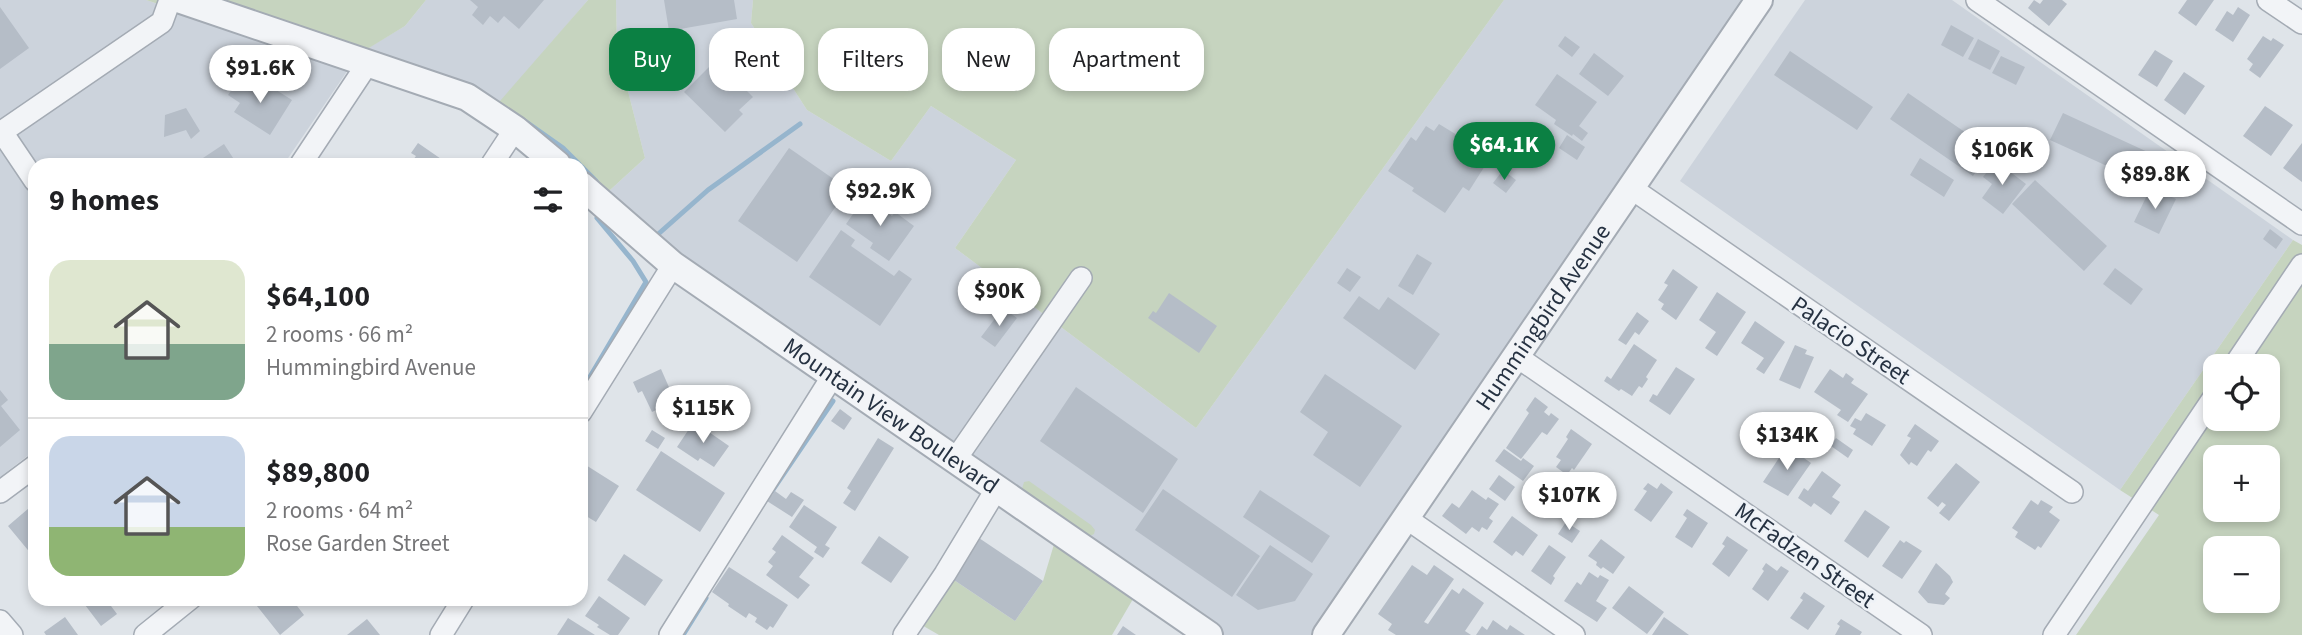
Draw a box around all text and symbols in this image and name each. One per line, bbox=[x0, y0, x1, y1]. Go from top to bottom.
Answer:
chip: Buy bbox=[609, 28, 695, 91]
chip: Rent bbox=[709, 28, 804, 91]
chip: Filters bbox=[818, 28, 928, 91]
chip: New bbox=[942, 28, 1035, 91]
chip: Apartment bbox=[1049, 28, 1204, 91]
pin: $91.6K bbox=[203, 46, 317, 105]
text: $91.6K bbox=[225, 51, 295, 84]
pin: $64.1K bbox=[1447, 122, 1561, 182]
text: $64.1K bbox=[1469, 128, 1539, 161]
pin: $106K bbox=[1953, 128, 2051, 187]
text: $106K bbox=[1971, 133, 2033, 166]
pin: $89.8K bbox=[2098, 152, 2212, 211]
text: $89.8K bbox=[2120, 157, 2190, 190]
pin: $92.9K bbox=[823, 168, 937, 228]
text: $92.9K bbox=[845, 174, 915, 207]
text: 9 homes bbox=[49, 179, 159, 222]
icon: filters bbox=[529, 181, 567, 219]
street label: Hummingbird Avenue bbox=[1467, 217, 1619, 418]
pin: $90K bbox=[958, 268, 1040, 328]
text: $90K bbox=[974, 274, 1024, 307]
text: $64,100 bbox=[266, 275, 370, 318]
street label: Palacio Street bbox=[1784, 287, 1918, 393]
icon: home bbox=[105, 288, 189, 372]
text: 2 rooms · 66 m² bbox=[266, 318, 413, 351]
street label: Mountain View Boulevard bbox=[776, 329, 1006, 503]
text: Hummingbird Avenue bbox=[266, 351, 476, 384]
map controls bbox=[2203, 354, 2280, 613]
button: locate bbox=[2203, 354, 2280, 431]
pin: $115K bbox=[654, 386, 752, 445]
text: $115K bbox=[672, 391, 734, 424]
pin: $134K bbox=[1738, 412, 1836, 472]
text: $134K bbox=[1756, 418, 1818, 451]
button: + bbox=[2203, 445, 2280, 522]
text: $89,800 bbox=[266, 451, 370, 494]
icon: home bbox=[105, 464, 189, 548]
pin: $107K bbox=[1520, 472, 1618, 532]
text: $107K bbox=[1538, 478, 1600, 511]
text: 2 rooms · 64 m² bbox=[266, 494, 413, 527]
street label: McFadzen Street bbox=[1727, 494, 1882, 617]
text: Rose Garden Street bbox=[266, 527, 449, 560]
button: − bbox=[2203, 536, 2280, 613]

